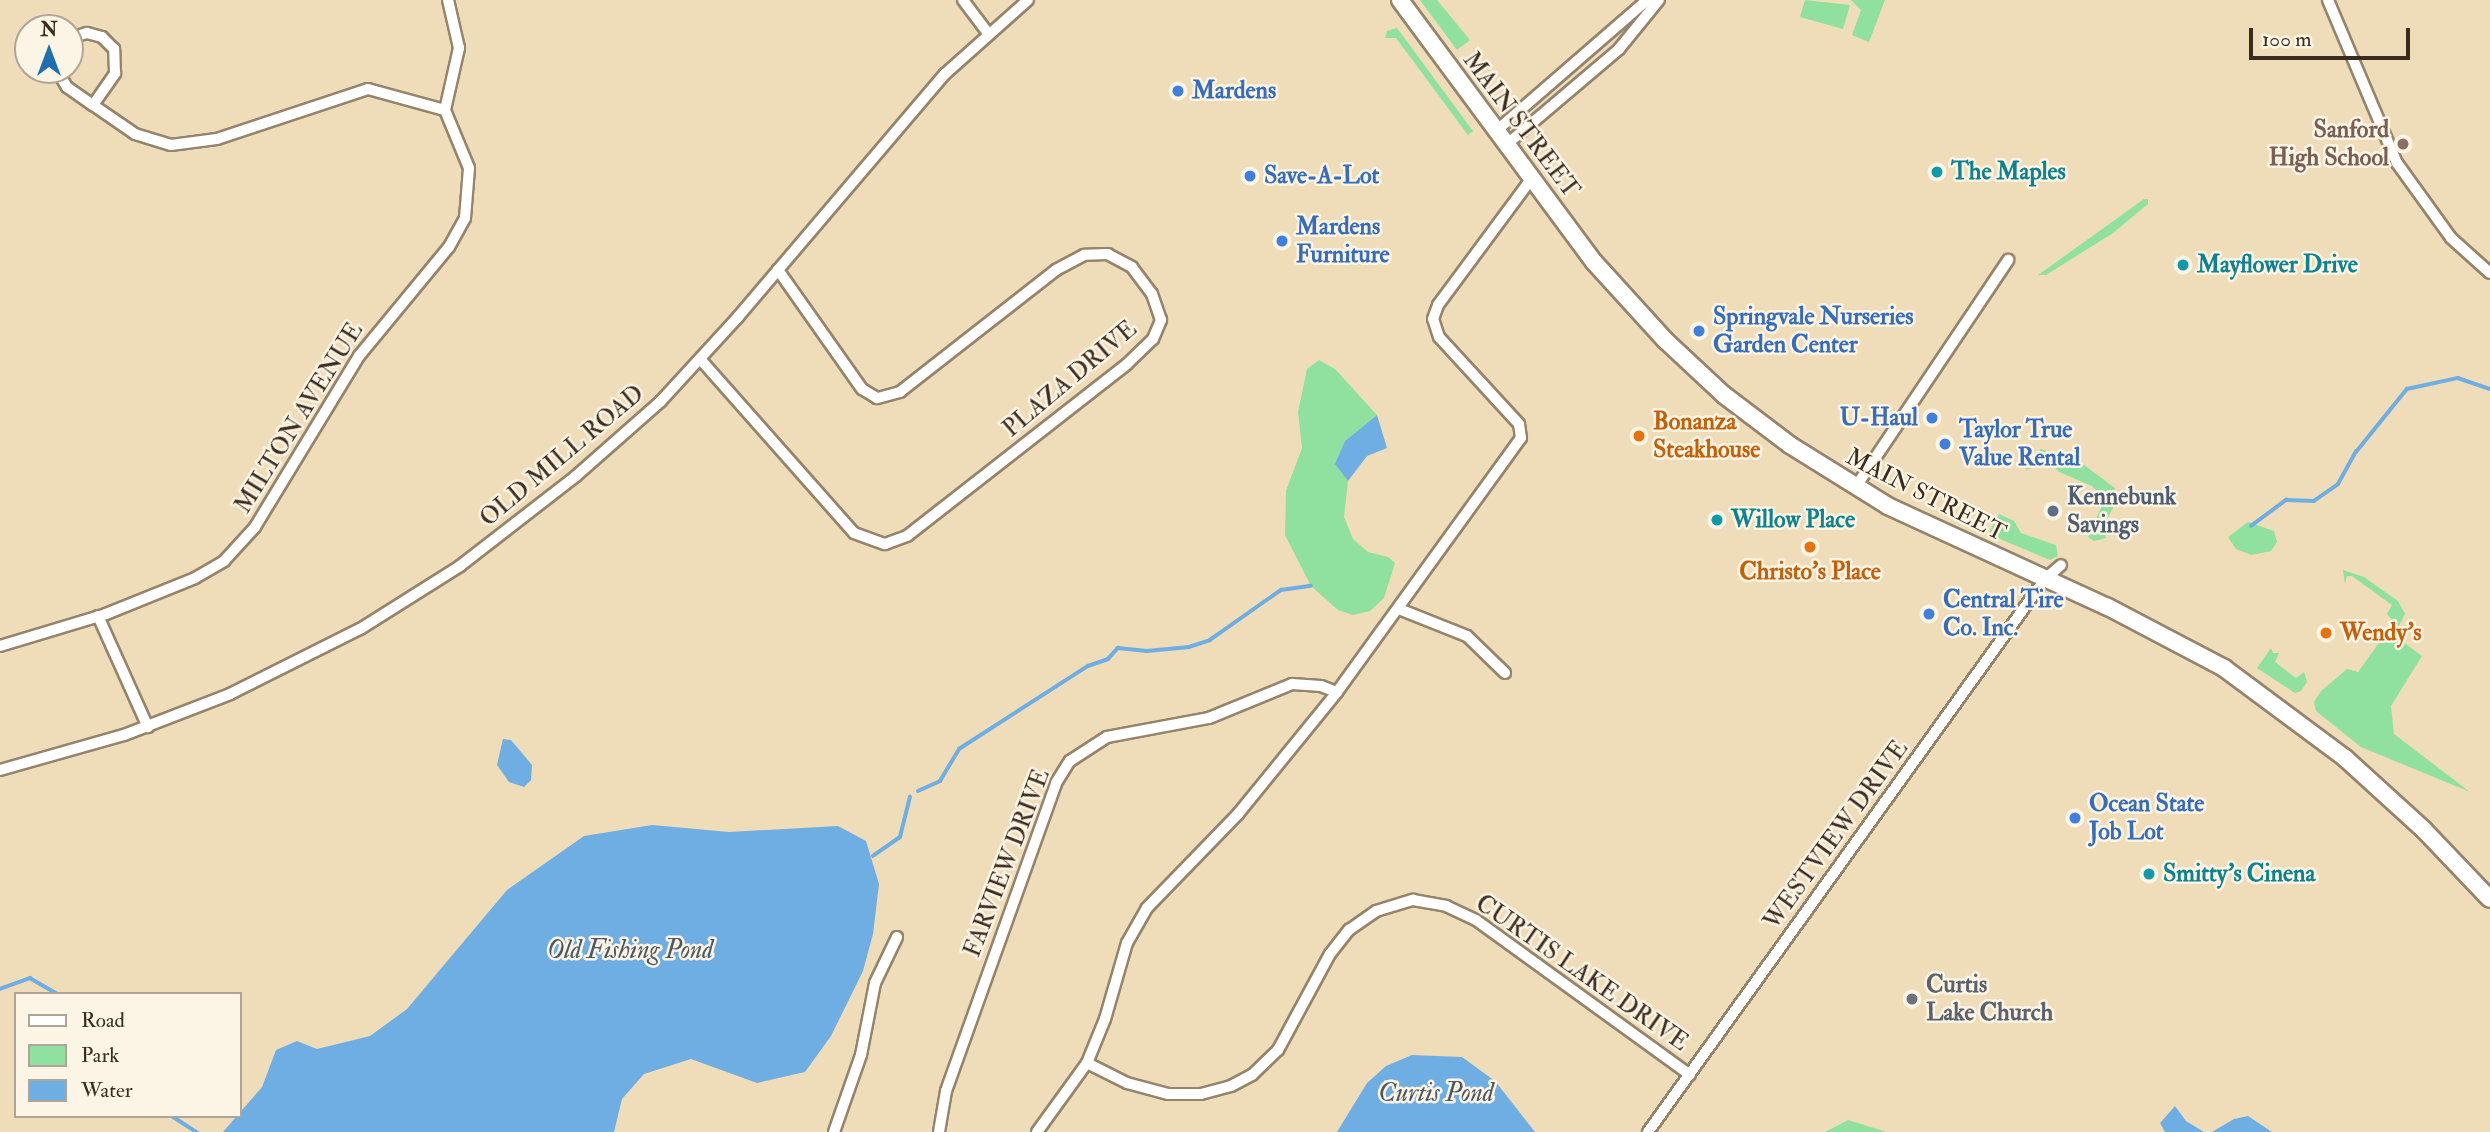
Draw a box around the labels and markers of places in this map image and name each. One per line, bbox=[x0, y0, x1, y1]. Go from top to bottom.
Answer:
place label: Mardens bbox=[1192, 77, 1276, 105]
marker: Mardens bbox=[1170, 83, 1186, 99]
place label: Sanford High School bbox=[2269, 116, 2389, 172]
marker: Sanford High School bbox=[2395, 136, 2411, 152]
place label: The Maples bbox=[1951, 158, 2066, 186]
place label: Save-A-Lot bbox=[1264, 162, 1379, 190]
marker: The Maples bbox=[1929, 164, 1945, 180]
marker: Save-A-Lot bbox=[1242, 168, 1258, 184]
place label: Mardens Furniture bbox=[1296, 213, 1390, 269]
marker: Mardens Furniture bbox=[1274, 233, 1290, 249]
place label: Mayflower Drive bbox=[2197, 251, 2358, 279]
marker: Mayflower Drive bbox=[2175, 257, 2191, 273]
place label: Springvale Nurseries Garden Center bbox=[1713, 303, 1914, 359]
marker: Springvale Nurseries Garden Center bbox=[1691, 323, 1707, 339]
place label: U-Haul bbox=[1840, 404, 1918, 432]
place label: Bonanza Steakhouse bbox=[1653, 408, 1760, 464]
marker: U-Haul bbox=[1924, 410, 1940, 426]
place label: Taylor True Value Rental bbox=[1959, 416, 2080, 472]
marker: Bonanza Steakhouse bbox=[1631, 428, 1647, 444]
marker: Taylor True Value Rental bbox=[1937, 436, 1953, 452]
place label: Kennebunk Savings bbox=[2067, 483, 2176, 539]
marker: Kennebunk Savings bbox=[2045, 503, 2061, 519]
place label: Willow Place bbox=[1731, 506, 1855, 534]
marker: Willow Place bbox=[1709, 512, 1725, 528]
marker: Christo's Place bbox=[1802, 539, 1818, 555]
place label: Christo's Place bbox=[1739, 558, 1881, 586]
place label: Central Tire Co. Inc. bbox=[1943, 586, 2063, 642]
marker: Central Tire Co. Inc. bbox=[1921, 606, 1937, 622]
place label: Wendy's bbox=[2340, 619, 2421, 647]
marker: Wendy's bbox=[2318, 625, 2334, 641]
place label: Ocean State Job Lot bbox=[2089, 790, 2204, 846]
marker: Ocean State Job Lot bbox=[2067, 810, 2083, 826]
place label: Smitty's Cinena bbox=[2163, 860, 2315, 888]
marker: Smitty's Cinena bbox=[2141, 866, 2157, 882]
place label: Curtis Lake Church bbox=[1926, 971, 2053, 1027]
marker: Curtis Lake Church bbox=[1904, 991, 1920, 1007]

